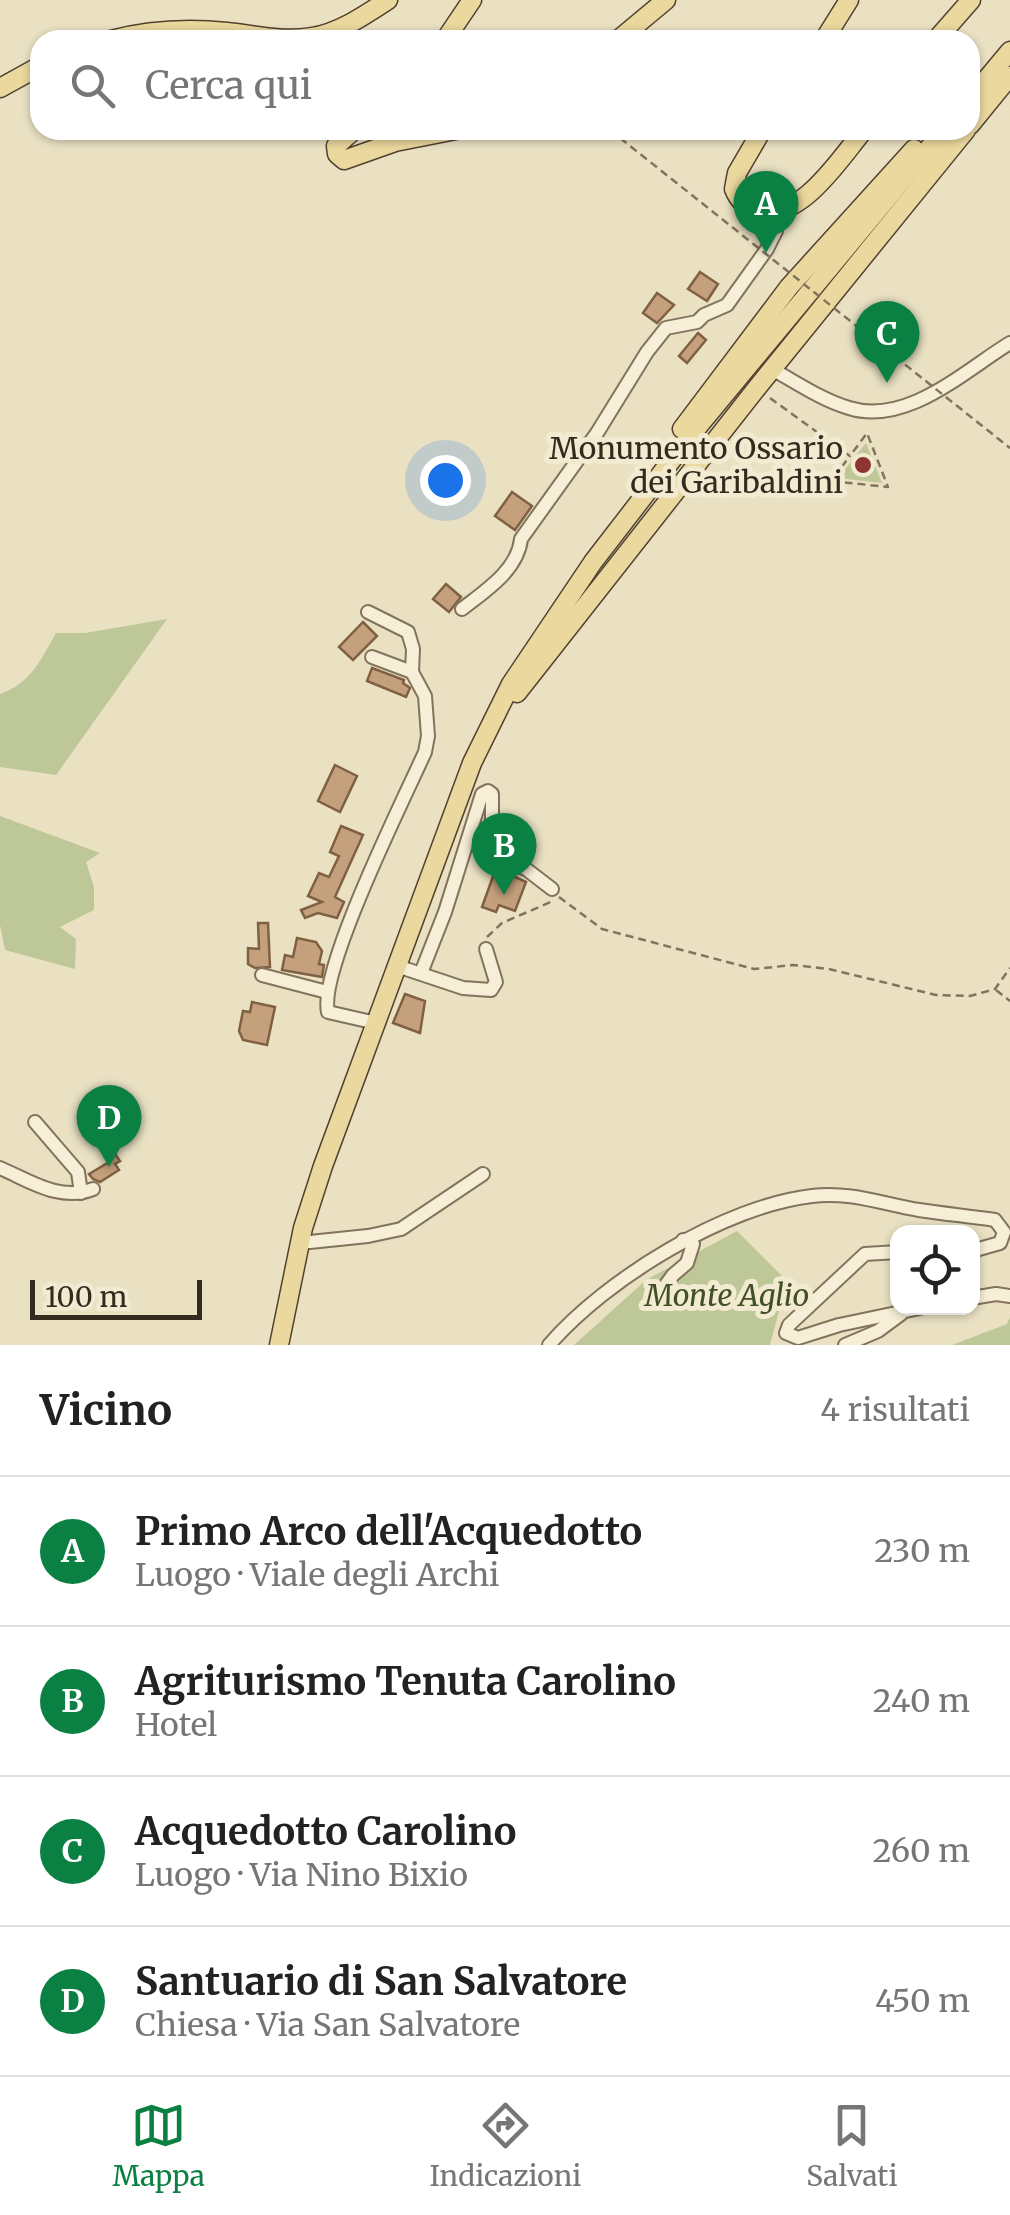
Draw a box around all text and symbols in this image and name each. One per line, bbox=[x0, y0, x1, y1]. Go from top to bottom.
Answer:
search box bbox=[30, 30, 980, 140]
icon: search bbox=[65, 58, 120, 113]
text: Cerca qui bbox=[145, 62, 312, 109]
pin: A bbox=[734, 170, 798, 253]
pin: C bbox=[854, 300, 920, 383]
place label: Monumento Ossario dei Garibaldini bbox=[549, 429, 843, 501]
marker: Monumento Ossario dei Garibaldini bbox=[852, 454, 874, 476]
your location bbox=[420, 455, 471, 506]
pin: B bbox=[472, 812, 536, 895]
pin: D bbox=[76, 1084, 142, 1167]
map controls bbox=[890, 1225, 980, 1315]
button: locate bbox=[890, 1225, 980, 1315]
scale bar bbox=[30, 1275, 202, 1320]
park label: Monte Aglio bbox=[643, 1276, 809, 1314]
text: 100 m bbox=[45, 1279, 127, 1315]
text: Vicino bbox=[40, 1384, 172, 1436]
text: 4 risultati bbox=[820, 1390, 970, 1430]
text: Primo Arco dell'Acquedotto bbox=[135, 1508, 642, 1555]
text: A bbox=[61, 1531, 84, 1571]
text: 230 m bbox=[874, 1531, 970, 1571]
text: Luogo · Viale degli Archi bbox=[135, 1555, 499, 1595]
text: Agriturismo Tenuta Carolino bbox=[135, 1658, 676, 1705]
text: B bbox=[61, 1681, 84, 1721]
text: 240 m bbox=[873, 1681, 970, 1721]
text: Hotel bbox=[135, 1705, 217, 1745]
text: Acquedotto Carolino bbox=[135, 1808, 516, 1855]
text: C bbox=[62, 1831, 83, 1871]
text: 260 m bbox=[872, 1831, 970, 1871]
text: Luogo · Via Nino Bixio bbox=[135, 1855, 468, 1895]
text: Santuario di San Salvatore bbox=[135, 1958, 627, 2005]
text: D bbox=[60, 1981, 85, 2021]
text: 450 m bbox=[875, 1981, 970, 2021]
text: Chiesa · Via San Salvatore bbox=[135, 2005, 520, 2045]
tab: Mappa bbox=[112, 2098, 205, 2194]
tab: Indicazioni bbox=[430, 2098, 581, 2194]
tab: Salvati bbox=[806, 2098, 898, 2194]

